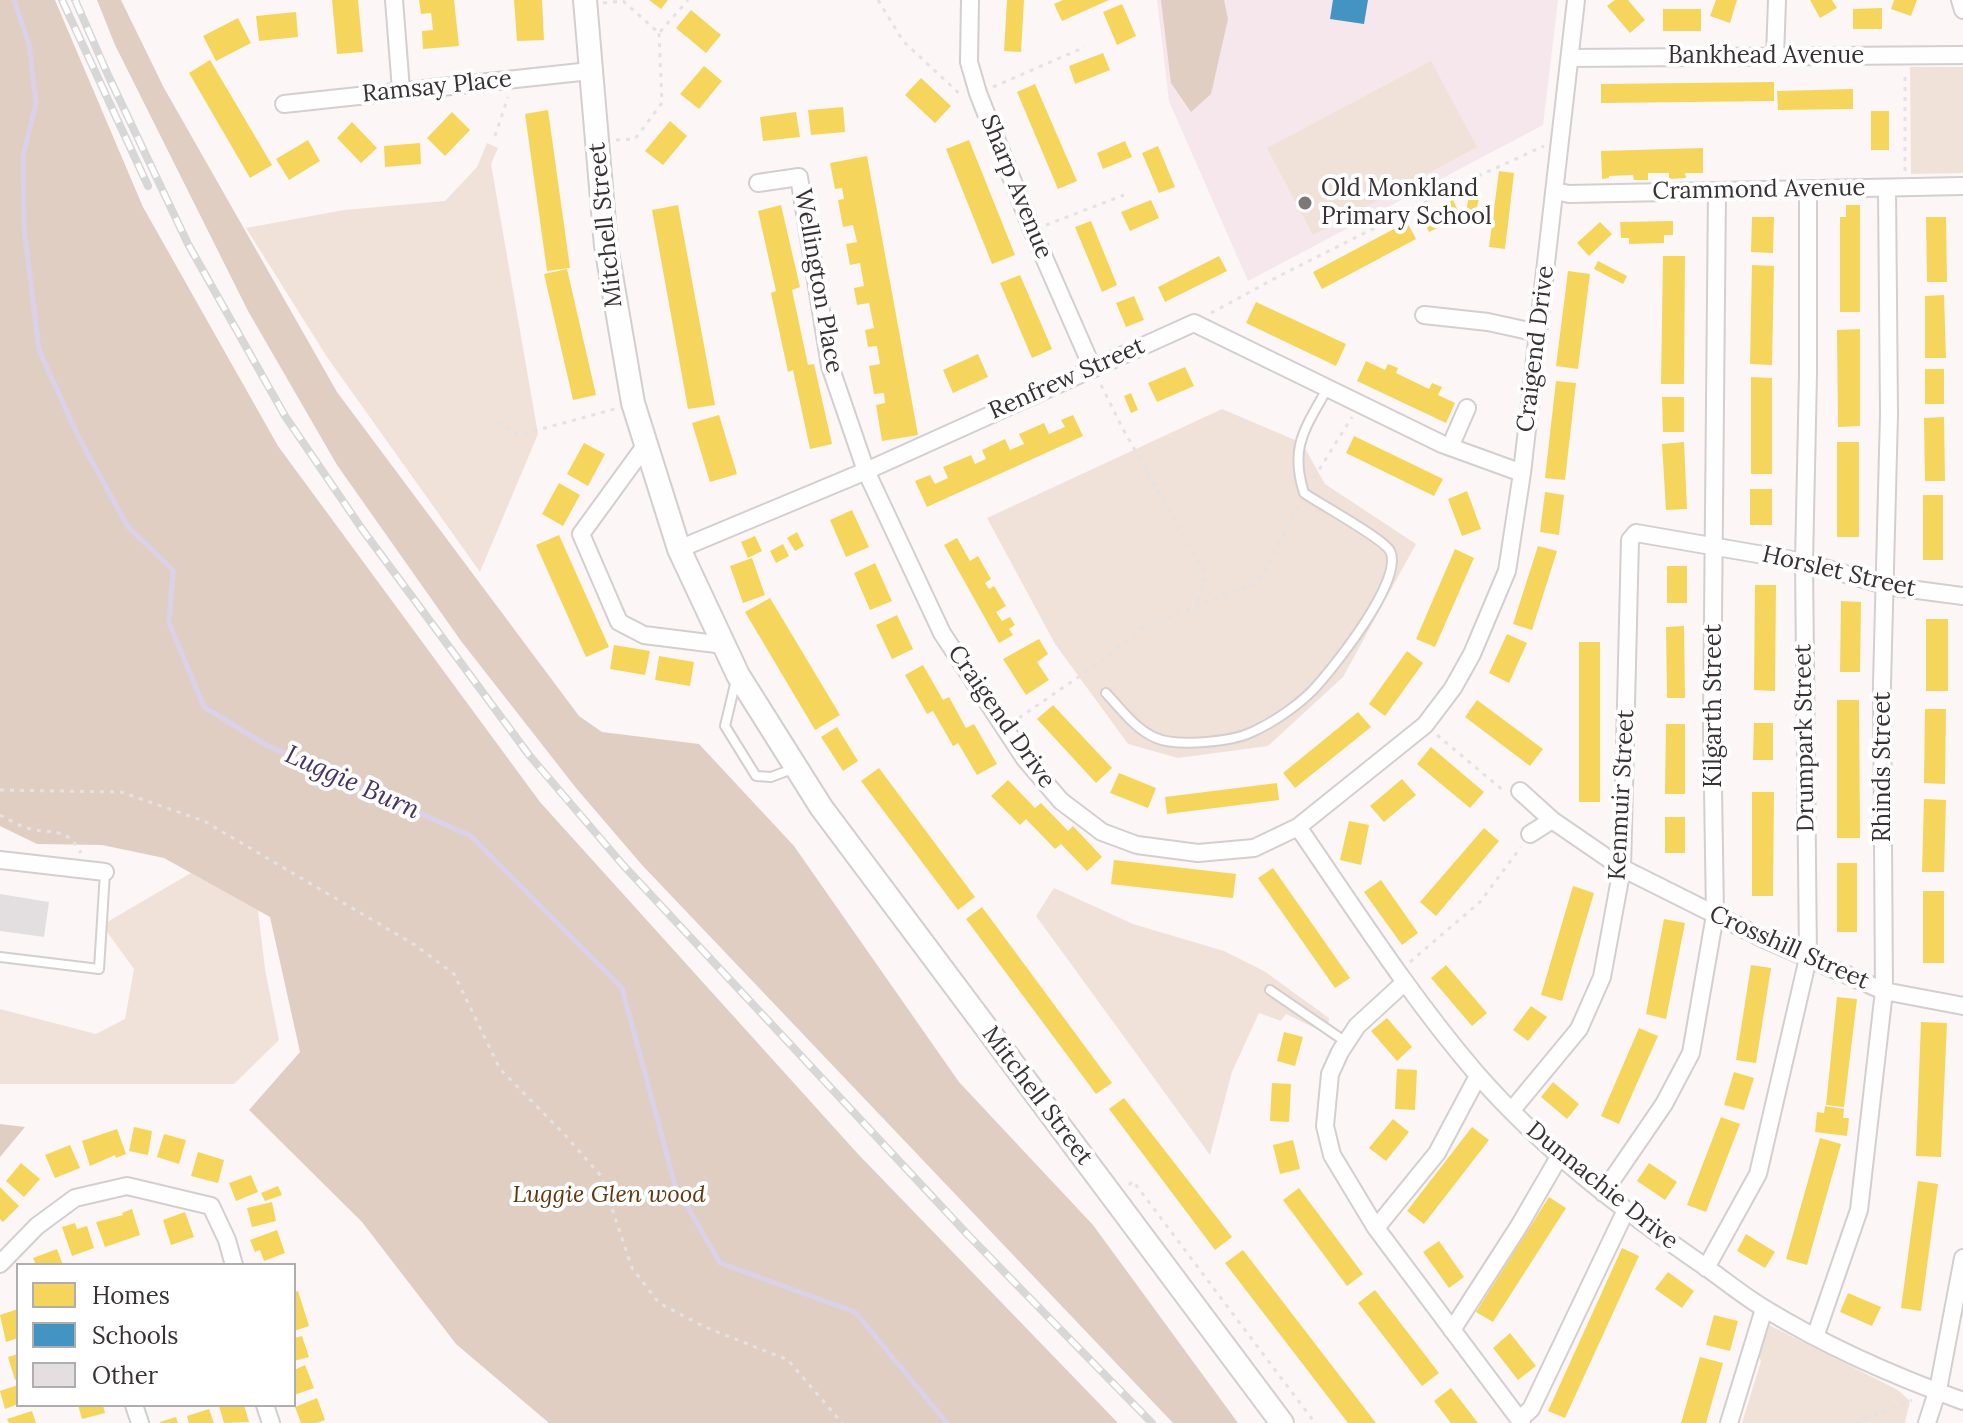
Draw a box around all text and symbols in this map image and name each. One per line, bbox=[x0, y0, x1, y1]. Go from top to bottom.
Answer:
street label: Bankhead Avenue bbox=[1668, 42, 1864, 70]
street label: Ramsay Place bbox=[361, 65, 513, 109]
street label: Sharp Avenue bbox=[974, 111, 1058, 263]
street label: Mitchell Street bbox=[583, 141, 629, 309]
street label: Crammond Avenue bbox=[1652, 174, 1866, 206]
place label: Old Monkland Primary School bbox=[1321, 175, 1492, 231]
street label: Wellington Place bbox=[788, 187, 848, 375]
marker: Old Monkland Primary School bbox=[1296, 194, 1314, 212]
street label: Craigend Drive bbox=[1511, 264, 1561, 434]
street label: Renfrew Street bbox=[985, 332, 1149, 426]
street label: Horslet Street bbox=[1759, 540, 1919, 604]
street label: Kilgarth Street bbox=[1700, 624, 1728, 788]
street label: Craigend Drive bbox=[941, 640, 1061, 794]
street label: Drumpark Street bbox=[1789, 644, 1821, 832]
street label: Rhinds Street bbox=[1869, 692, 1897, 842]
street label: Kenmuir Street bbox=[1603, 709, 1641, 881]
water label: Luggie Burn bbox=[280, 739, 424, 827]
street label: Crosshill Street bbox=[1705, 900, 1873, 996]
street label: Mitchell Street bbox=[976, 1021, 1098, 1171]
street label: Dunnachie Drive bbox=[1520, 1116, 1684, 1256]
park label: Luggie Glen wood bbox=[512, 1181, 706, 1209]
legend bbox=[16, 1263, 296, 1407]
text: Homes bbox=[92, 1280, 170, 1311]
text: Schools bbox=[92, 1320, 178, 1351]
text: Other bbox=[92, 1360, 158, 1391]

